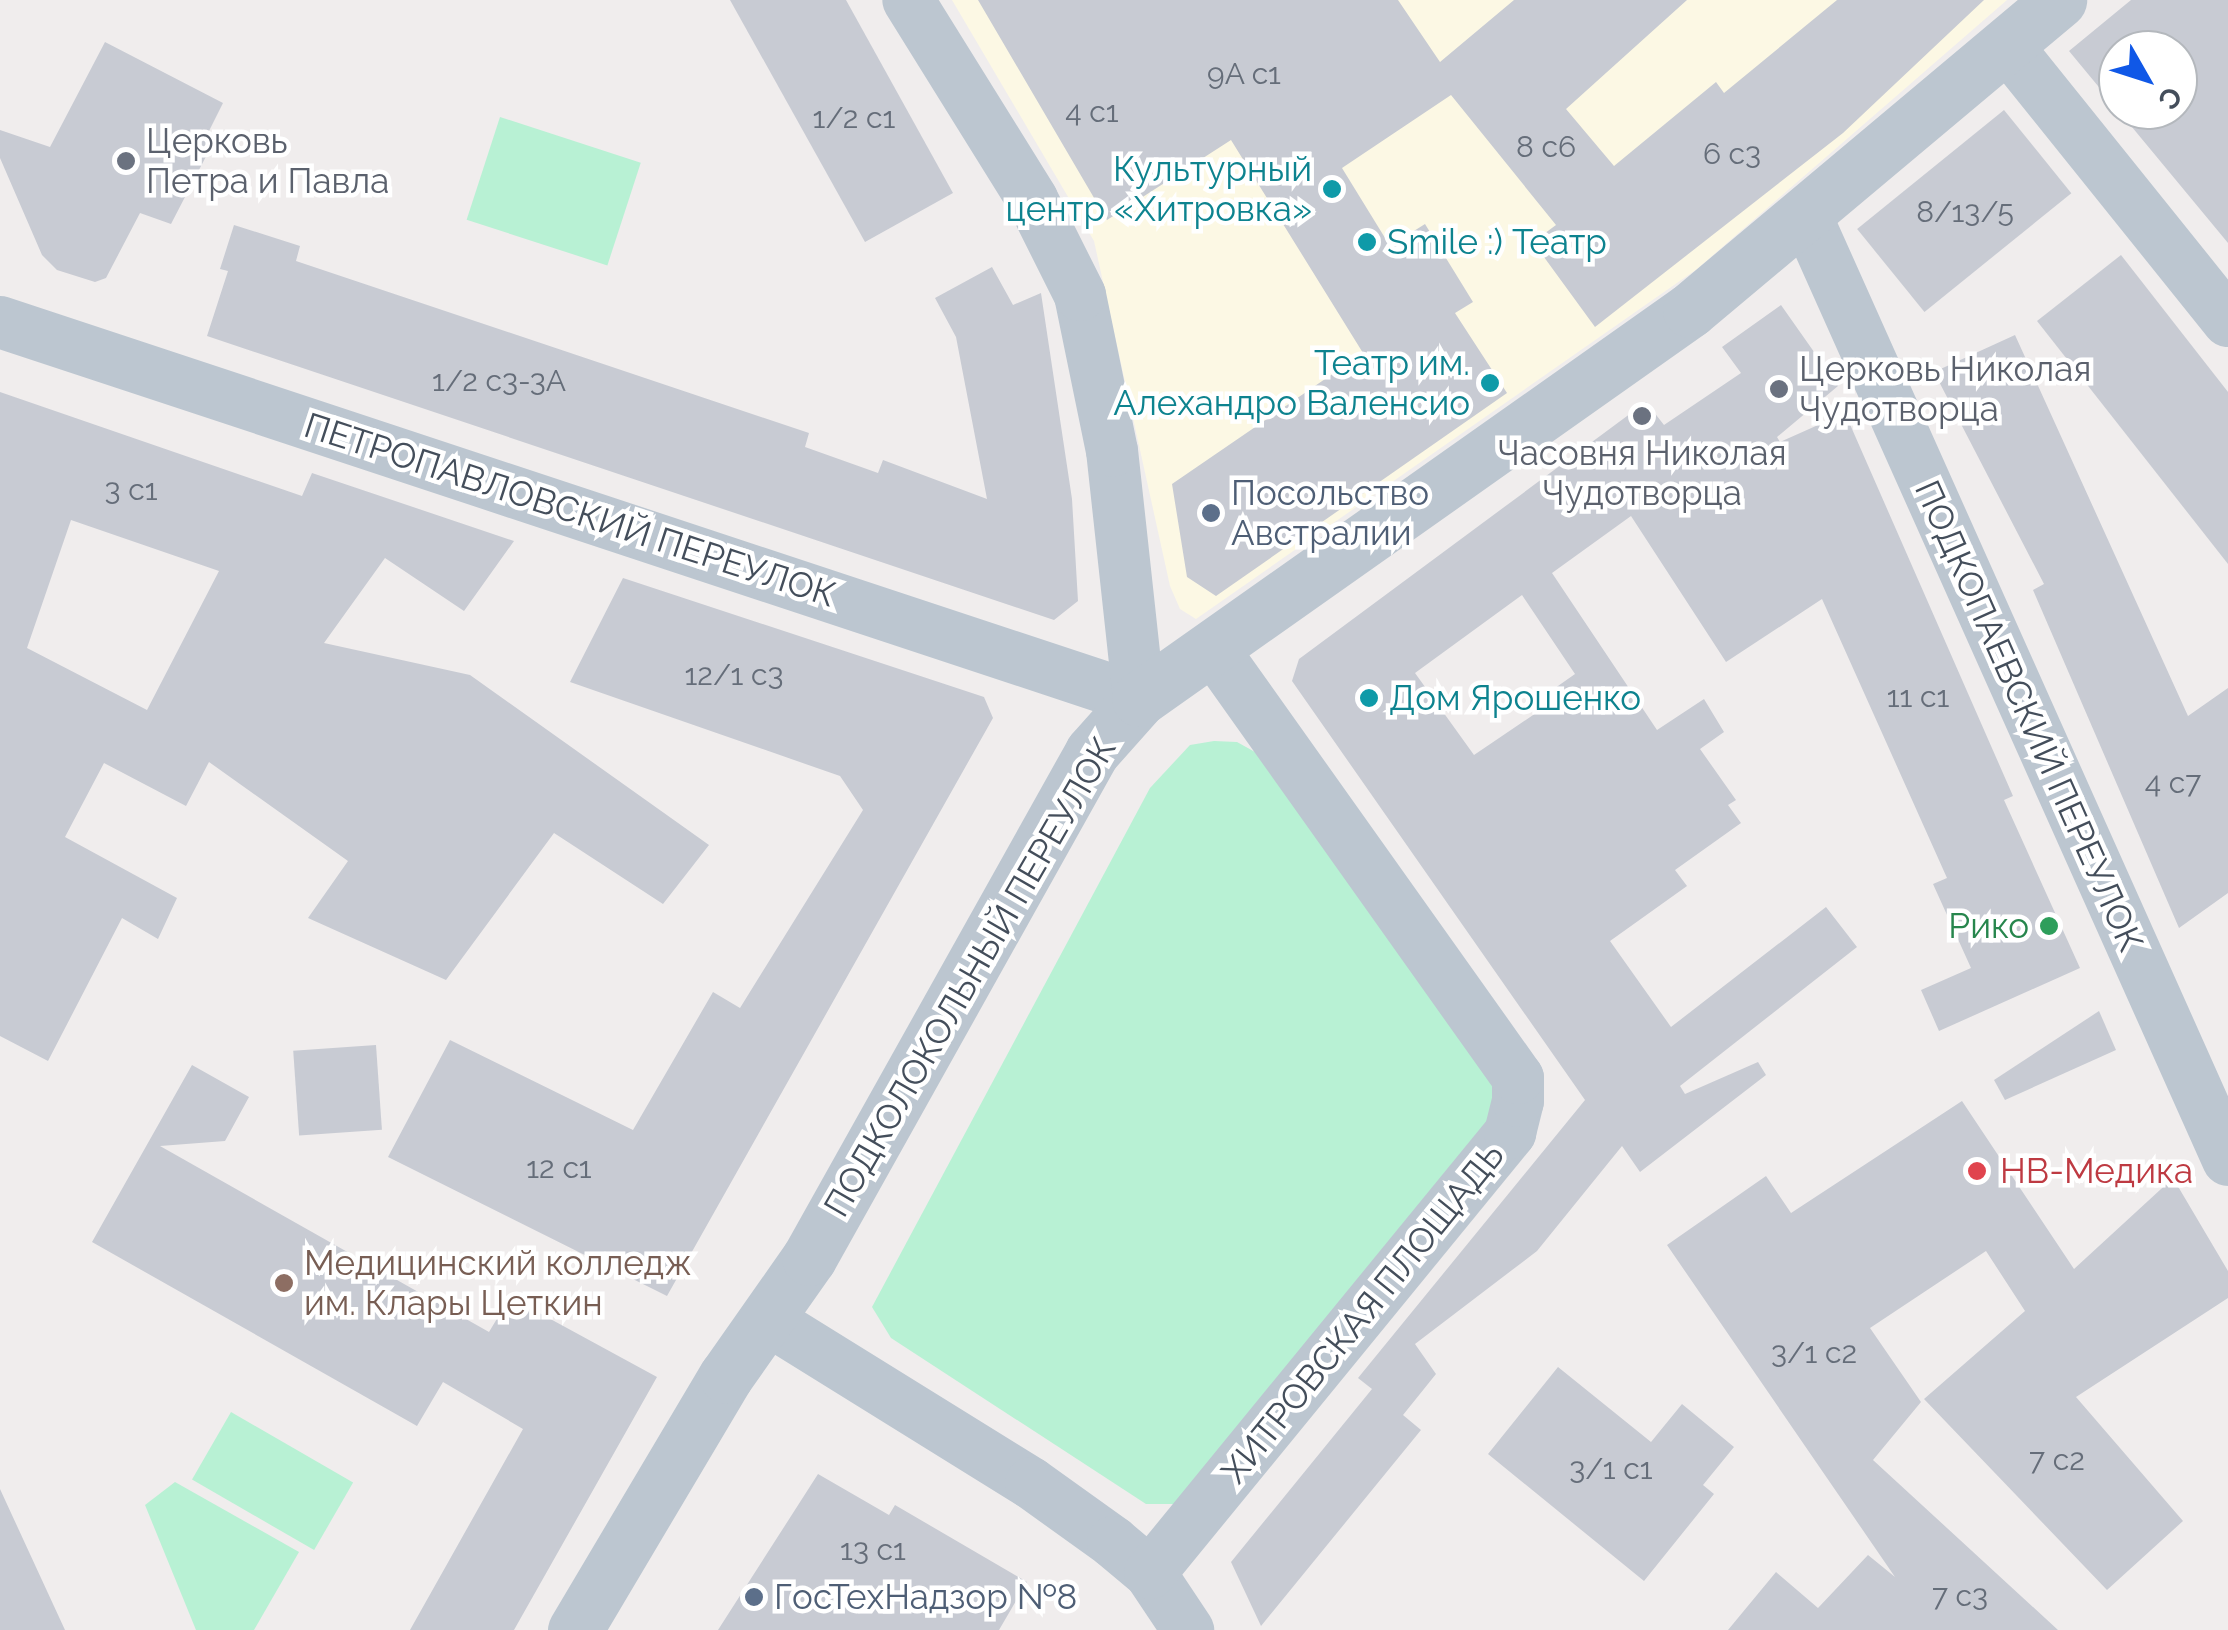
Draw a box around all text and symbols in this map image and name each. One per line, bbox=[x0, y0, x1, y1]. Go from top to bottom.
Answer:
north arrow bbox=[2098, 30, 2198, 130]
house number: 9А с1 bbox=[1207, 56, 1281, 92]
text: С bbox=[2151, 80, 2189, 116]
house number: 4 с1 bbox=[1065, 94, 1119, 130]
house number: 1/2 с1 bbox=[813, 100, 895, 136]
place label: Церковь Петра и Павла bbox=[146, 120, 389, 202]
house number: 8 с6 bbox=[1516, 129, 1576, 165]
house number: 6 с3 bbox=[1703, 136, 1761, 172]
place label: Культурный центр «Хитровка» bbox=[1006, 148, 1312, 230]
marker: Церковь Петра и Павла bbox=[115, 150, 137, 172]
marker: Культурный центр «Хитровка» bbox=[1321, 178, 1343, 200]
house number: 8/13/5 bbox=[1916, 194, 2014, 230]
place label: Smile :) Театр bbox=[1387, 221, 1607, 263]
marker: Smile :) Театр bbox=[1356, 231, 1378, 253]
place label: Театр им. Алехандро Валенсио bbox=[1113, 342, 1470, 424]
place label: Церковь Николая Чудотворца bbox=[1799, 348, 2091, 430]
house number: 1/2 с3-3А bbox=[432, 363, 566, 399]
marker: Театр им. Алехандро Валенсио bbox=[1479, 372, 1501, 394]
marker: Церковь Николая Чудотворца bbox=[1768, 378, 1790, 400]
street label: ПЕТРОПАВЛОВСКИЙ ПЕРЕУЛОК bbox=[299, 404, 841, 616]
marker: Часовня Николая Чудотворца bbox=[1631, 405, 1653, 427]
place label: Часовня Николая Чудотворца bbox=[1497, 432, 1787, 514]
house number: 3 с1 bbox=[105, 472, 157, 508]
place label: Посольство Австралии bbox=[1231, 472, 1429, 554]
street label: ПОДКОПАЕВСКИЙ ПЕРЕУЛОК bbox=[1906, 474, 2152, 958]
marker: Посольство Австралии bbox=[1200, 502, 1222, 524]
house number: 12/1 с3 bbox=[685, 657, 783, 693]
place label: Дом Ярошенко bbox=[1389, 677, 1641, 719]
house number: 11 с1 bbox=[1887, 679, 1949, 715]
marker: Дом Ярошенко bbox=[1358, 687, 1380, 709]
street label: ПОДКОЛОКОЛЬНЫЙ ПЕРЕУЛОК bbox=[815, 730, 1125, 1224]
house number: 4 с7 bbox=[2145, 765, 2201, 801]
place label: Рико bbox=[1948, 905, 2029, 947]
marker: Рико bbox=[2038, 915, 2060, 937]
street label: ХИТРОВСКАЯ ПЛОЩАДЬ bbox=[1213, 1135, 1513, 1491]
house number: 12 с1 bbox=[526, 1150, 592, 1186]
place label: НВ-Медика bbox=[2000, 1150, 2193, 1192]
marker: НВ-Медика bbox=[1964, 1158, 1990, 1184]
place label: Медицинский колледж им. Клары Цеткин bbox=[304, 1242, 692, 1324]
marker: Медицинский колледж им. Клары Цеткин bbox=[273, 1272, 295, 1294]
house number: 3/1 с2 bbox=[1771, 1335, 1857, 1371]
house number: 7 с2 bbox=[2029, 1442, 2085, 1478]
house number: 3/1 с1 bbox=[1569, 1451, 1653, 1487]
house number: 13 с1 bbox=[840, 1532, 906, 1568]
place label: ГосТехНадзор №8 bbox=[774, 1576, 1077, 1618]
house number: 7 с3 bbox=[1932, 1578, 1988, 1614]
marker: ГосТехНадзор №8 bbox=[743, 1586, 765, 1608]

